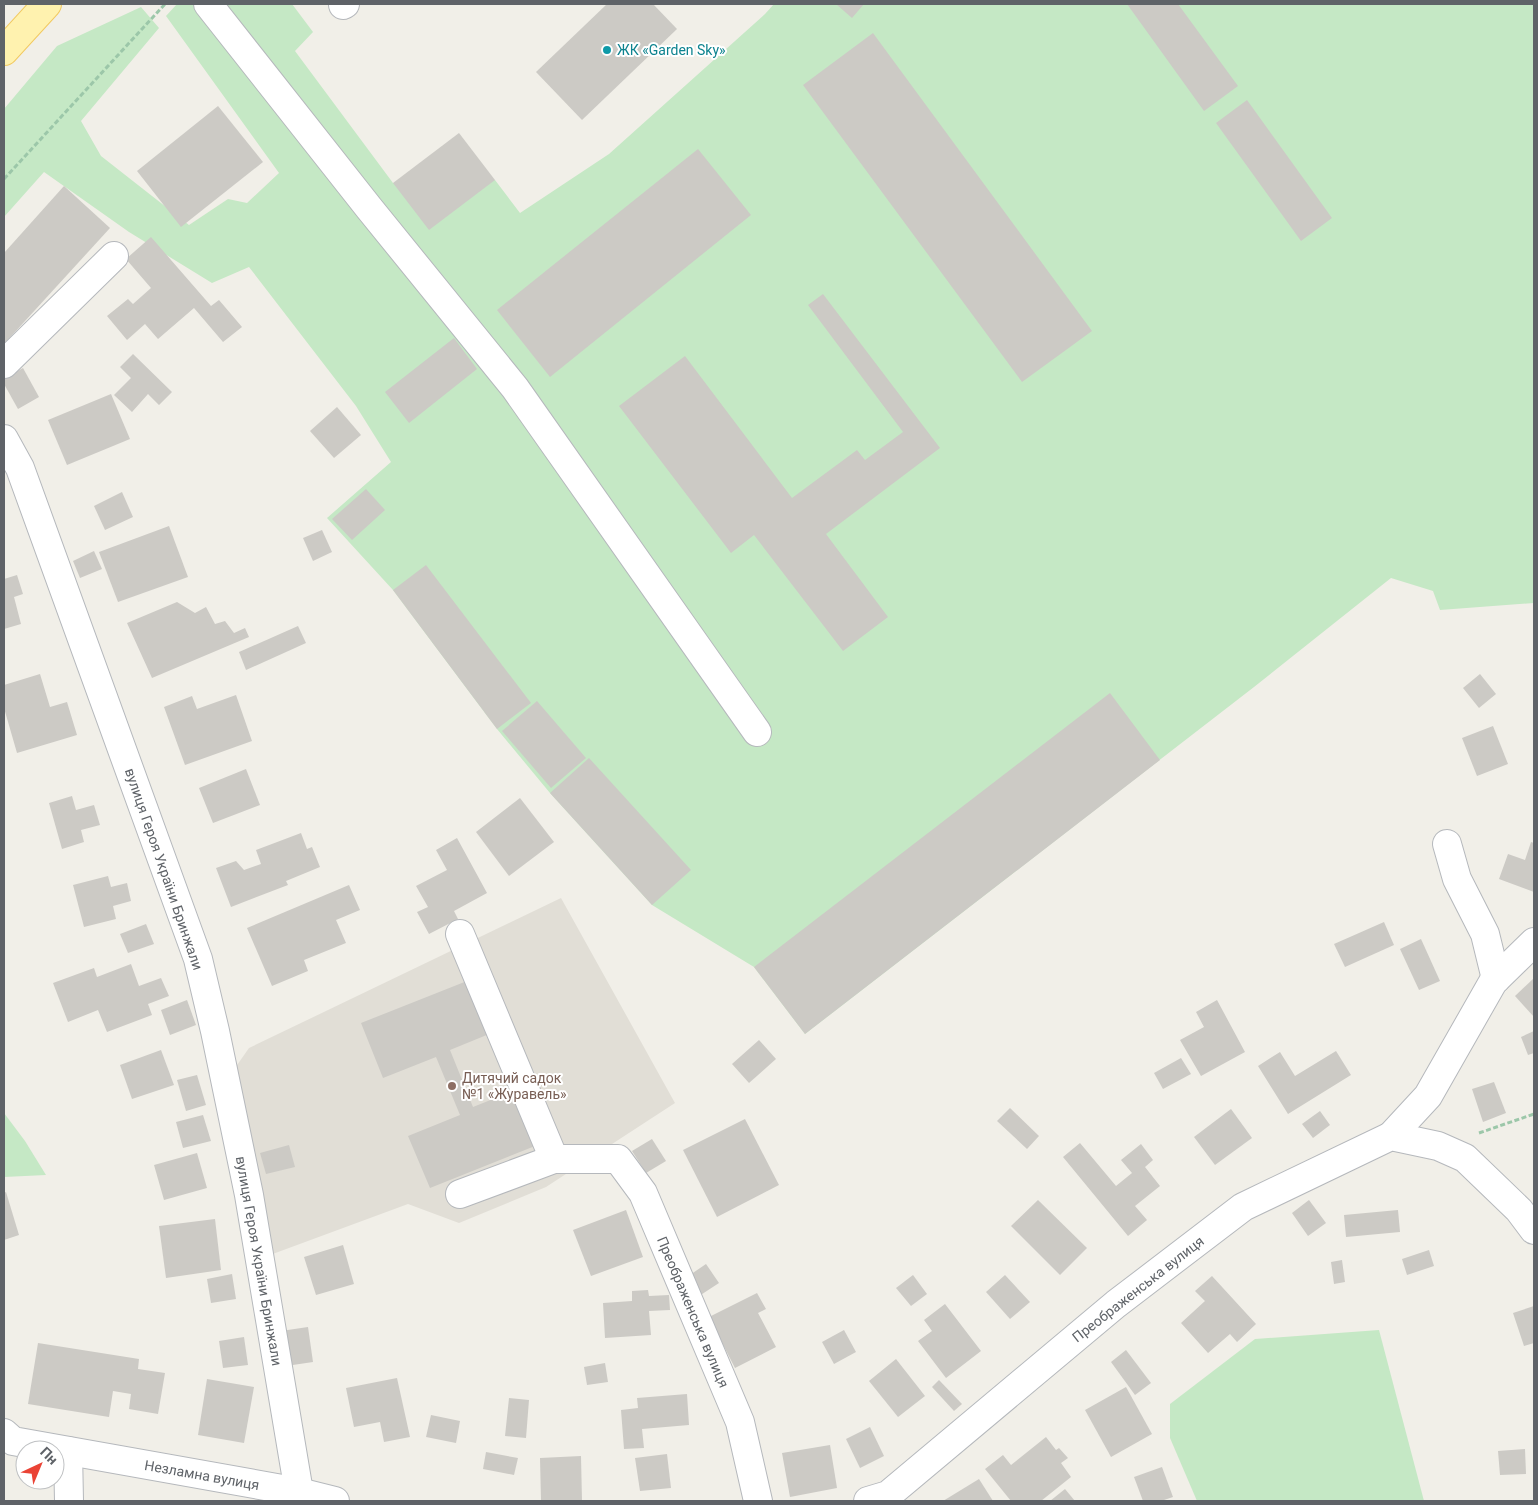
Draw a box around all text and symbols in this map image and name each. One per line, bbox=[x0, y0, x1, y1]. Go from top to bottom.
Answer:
place label: ЖК «Garden Sky» bbox=[617, 42, 726, 58]
marker: ЖК «Garden Sky» bbox=[601, 44, 613, 56]
street label: вулиця Героя України Бринжали bbox=[122, 766, 206, 972]
place label: Дитячий садок №1 «Журавель» bbox=[462, 1070, 567, 1102]
marker: Дитячий садок №1 «Журавель» bbox=[446, 1080, 458, 1092]
street label: вулиця Героя України Бринжали bbox=[233, 1155, 285, 1367]
street label: Преображенська вулиця bbox=[1069, 1233, 1207, 1345]
street label: Преображенська вулиця bbox=[654, 1234, 732, 1390]
north arrow bbox=[15, 1440, 65, 1490]
text: Пн bbox=[37, 1444, 61, 1468]
street label: Незламна вулиця bbox=[143, 1457, 261, 1493]

